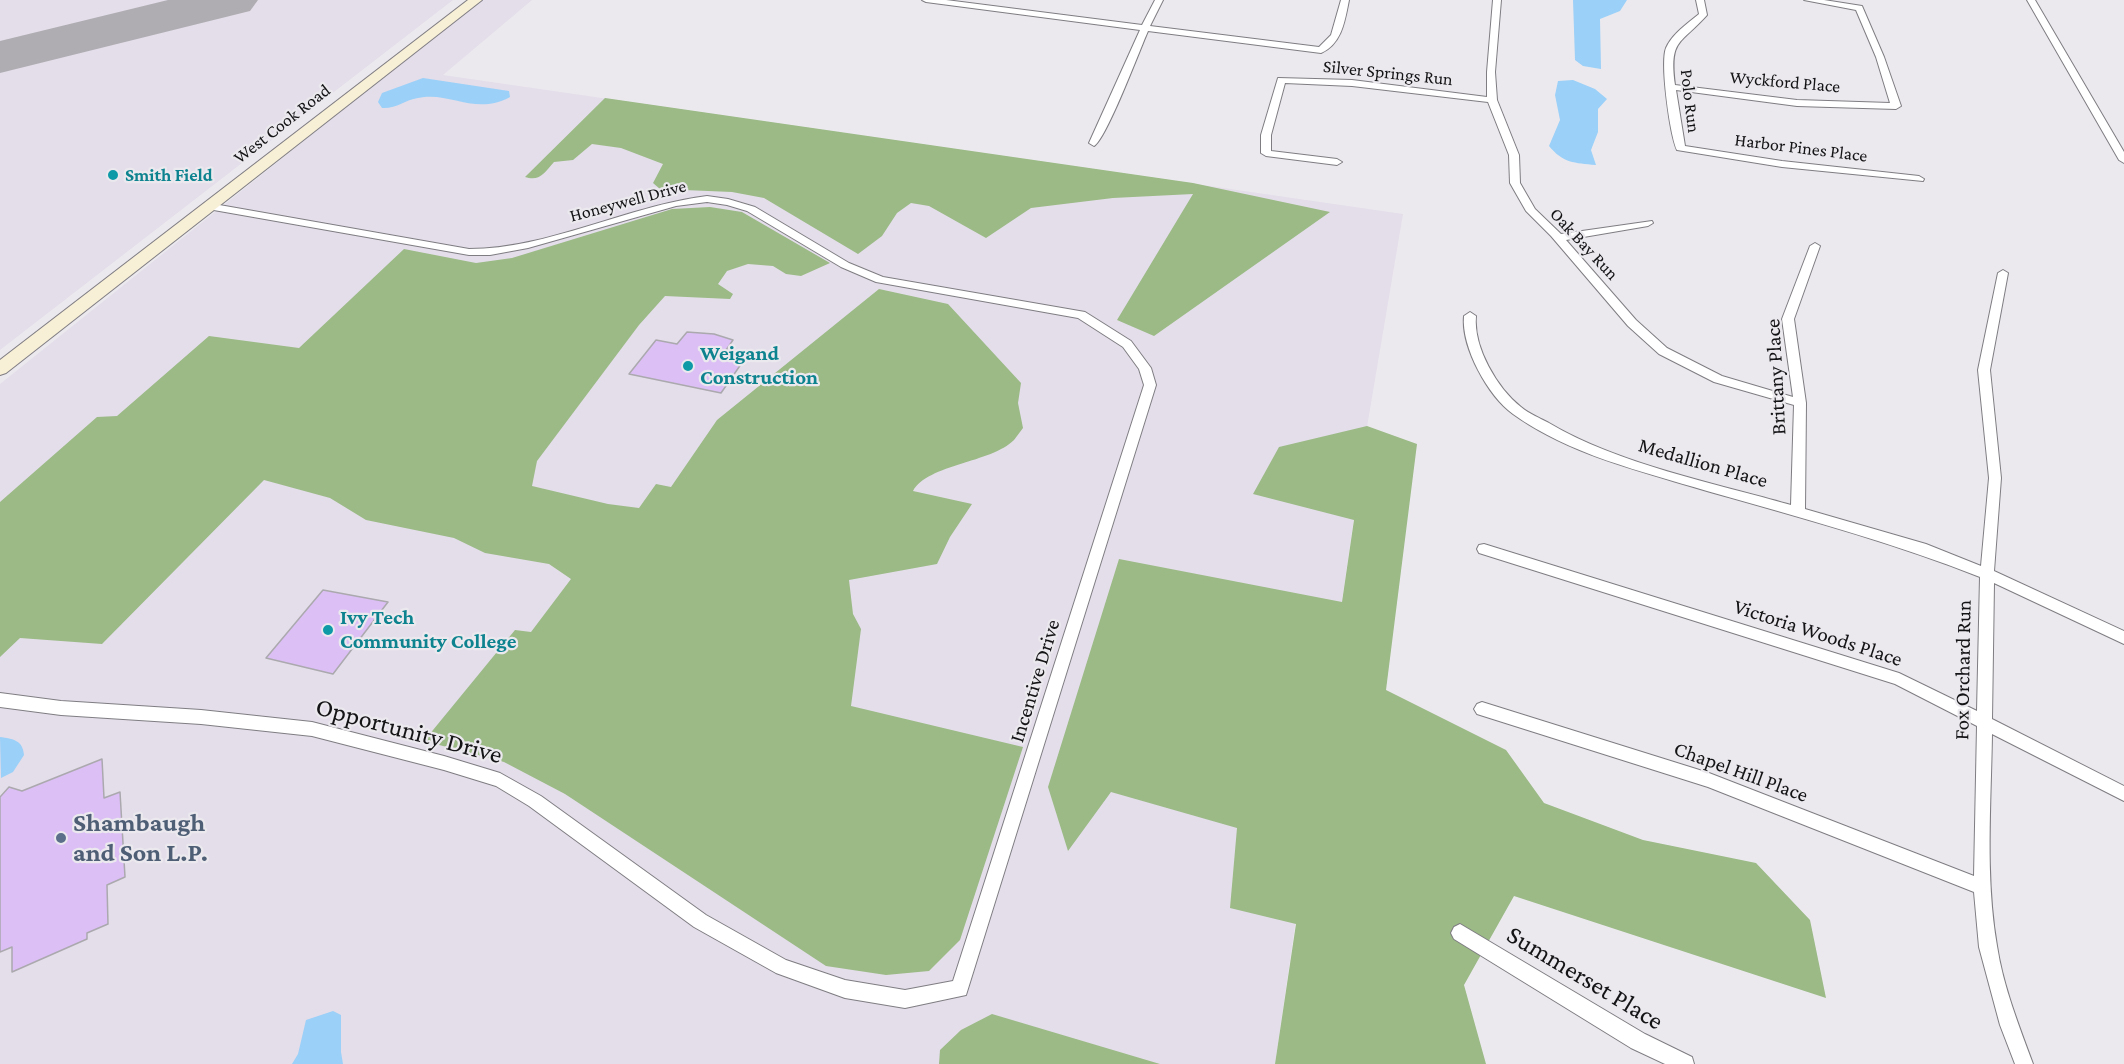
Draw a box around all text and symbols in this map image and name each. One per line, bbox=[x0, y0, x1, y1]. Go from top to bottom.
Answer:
street label: Silver Springs Run bbox=[1322, 55, 1454, 91]
street label: Wyckford Place bbox=[1729, 66, 1841, 98]
street label: Polo Run bbox=[1675, 68, 1705, 134]
street label: West Cook Road bbox=[229, 79, 335, 169]
street label: Harbor Pines Place bbox=[1733, 129, 1869, 167]
place label: Smith Field bbox=[125, 164, 213, 186]
marker: Smith Field bbox=[106, 168, 120, 182]
street label: Honeywell Drive bbox=[567, 175, 689, 227]
street label: Oak Bay Run bbox=[1545, 203, 1623, 285]
street label: Brittany Place bbox=[1760, 318, 1792, 436]
place label: Weigand Construction bbox=[700, 341, 818, 391]
marker: Weigand Construction bbox=[681, 359, 695, 373]
street label: Medallion Place bbox=[1635, 433, 1771, 493]
street label: Victoria Woods Place bbox=[1731, 594, 1905, 672]
street label: Fox Orchard Run bbox=[1949, 600, 1977, 740]
place label: Ivy Tech Community College bbox=[340, 605, 517, 655]
street label: Incentive Drive bbox=[1004, 616, 1066, 746]
marker: Ivy Tech Community College bbox=[321, 623, 335, 637]
street label: Opportunity Drive bbox=[312, 691, 506, 771]
street label: Chapel Hill Place bbox=[1670, 736, 1812, 808]
place label: Shambaugh and Son L.P. bbox=[73, 807, 208, 868]
marker: Shambaugh and Son L.P. bbox=[54, 831, 68, 845]
street label: Summerset Place bbox=[1501, 919, 1669, 1037]

